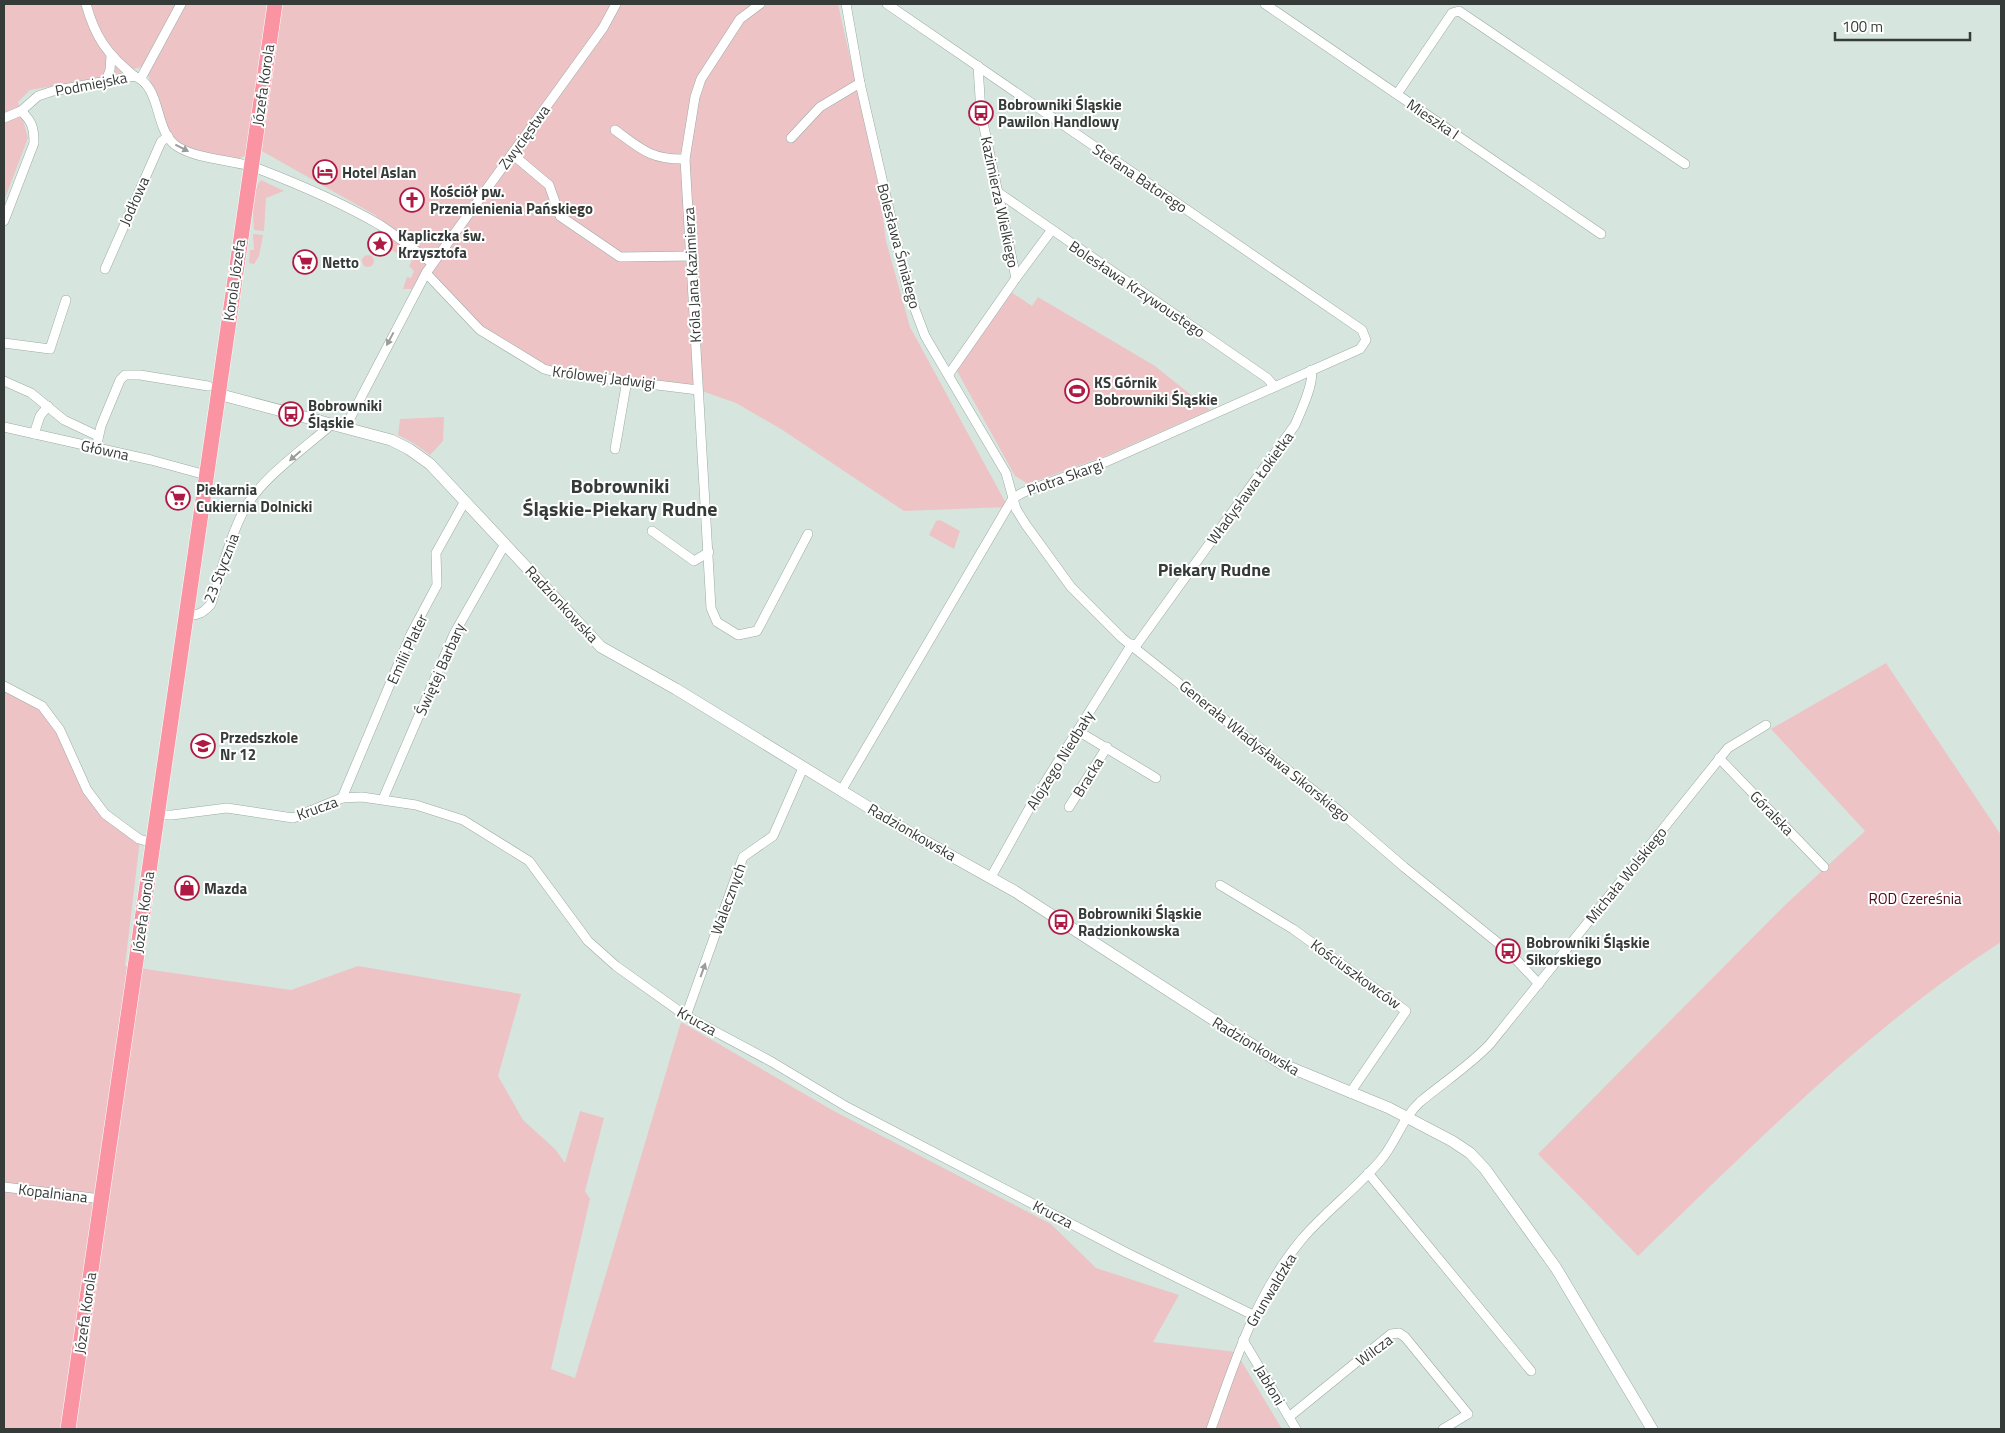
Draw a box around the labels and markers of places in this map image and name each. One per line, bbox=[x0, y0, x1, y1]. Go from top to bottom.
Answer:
place label: Bobrowniki Śląskie Pawilon Handlowy bbox=[998, 93, 1122, 133]
bus stop icon: Bobrowniki Śląskie Pawilon Handlowy bbox=[968, 100, 994, 126]
hotel icon: Hotel Aslan bbox=[312, 159, 338, 185]
place label: Hotel Aslan bbox=[342, 161, 417, 184]
place label: Kościół pw. Przemienienia Pańskiego bbox=[430, 180, 593, 220]
church icon: Kościół pw. Przemienienia Pańskiego bbox=[399, 187, 425, 213]
place label: Kapliczka św. Krzysztofa bbox=[398, 224, 485, 264]
place icon: Kapliczka św. Krzysztofa bbox=[367, 231, 393, 257]
supermarket icon: Netto bbox=[292, 249, 318, 275]
place label: Netto bbox=[322, 251, 359, 274]
place label: KS Górnik Bobrowniki Śląskie bbox=[1094, 371, 1218, 411]
sports icon: KS Górnik Bobrowniki Śląskie bbox=[1064, 378, 1090, 404]
place label: Bobrowniki Śląskie bbox=[308, 394, 382, 434]
bus stop icon: Bobrowniki Śląskie bbox=[278, 401, 304, 427]
place label: Piekarnia Cukiernia Dolnicki bbox=[196, 478, 312, 518]
supermarket icon: Piekarnia Cukiernia Dolnicki bbox=[165, 485, 191, 511]
place label: Przedszkole Nr 12 bbox=[220, 726, 299, 766]
school or university icon: Przedszkole Nr 12 bbox=[190, 733, 216, 759]
shop icon: Mazda bbox=[174, 875, 200, 901]
place label: Mazda bbox=[204, 877, 248, 900]
place label: Bobrowniki Śląskie Radzionkowska bbox=[1078, 902, 1202, 942]
bus stop icon: Bobrowniki Śląskie Radzionkowska bbox=[1048, 909, 1074, 935]
place label: Bobrowniki Śląskie Sikorskiego bbox=[1526, 931, 1650, 971]
bus stop icon: Bobrowniki Śląskie Sikorskiego bbox=[1495, 938, 1521, 964]

